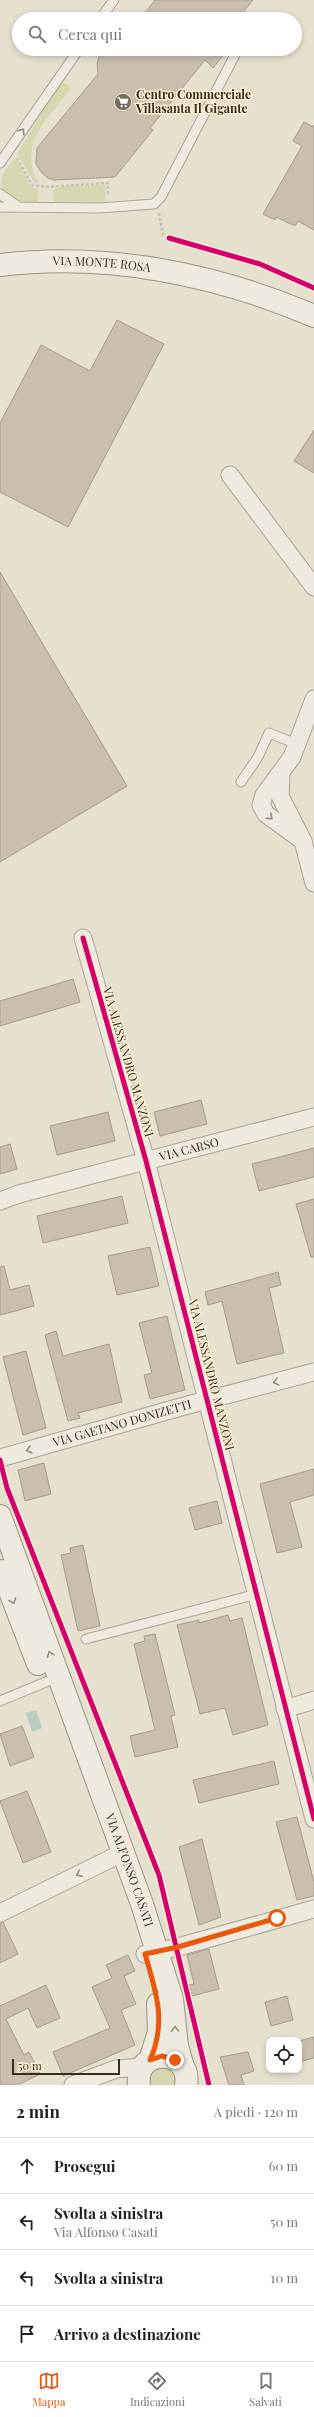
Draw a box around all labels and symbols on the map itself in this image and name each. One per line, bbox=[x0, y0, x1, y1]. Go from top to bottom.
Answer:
place label: Centro Commerciale Villasanta Il Gigante bbox=[135, 86, 251, 116]
supermarket icon: Centro Commerciale Villasanta Il Gigante bbox=[113, 92, 133, 112]
one-way arrow bbox=[17, 128, 25, 135]
street label: VIA MONTE ROSA bbox=[52, 252, 152, 275]
one-way arrow bbox=[266, 812, 273, 819]
street label: VIA ALESSANDRO MANZONI bbox=[100, 984, 158, 1138]
street label: VIA CARSO bbox=[156, 1133, 220, 1164]
street label: VIA ALESSANDRO MANZONI bbox=[185, 1297, 238, 1452]
one-way arrow bbox=[273, 1377, 280, 1386]
street label: VIA GAETANO DONIZETTI bbox=[50, 1395, 193, 1450]
one-way arrow bbox=[26, 1445, 33, 1453]
one-way arrow bbox=[9, 1598, 17, 1605]
one-way arrow bbox=[46, 1651, 54, 1658]
street label: VIA ALFONSO CASATI bbox=[102, 1810, 158, 1929]
one-way arrow bbox=[76, 1869, 83, 1877]
route start bbox=[268, 1909, 286, 1927]
one-way arrow bbox=[171, 2026, 179, 2032]
route end bbox=[166, 2051, 184, 2069]
scale bar bbox=[12, 2057, 120, 2076]

